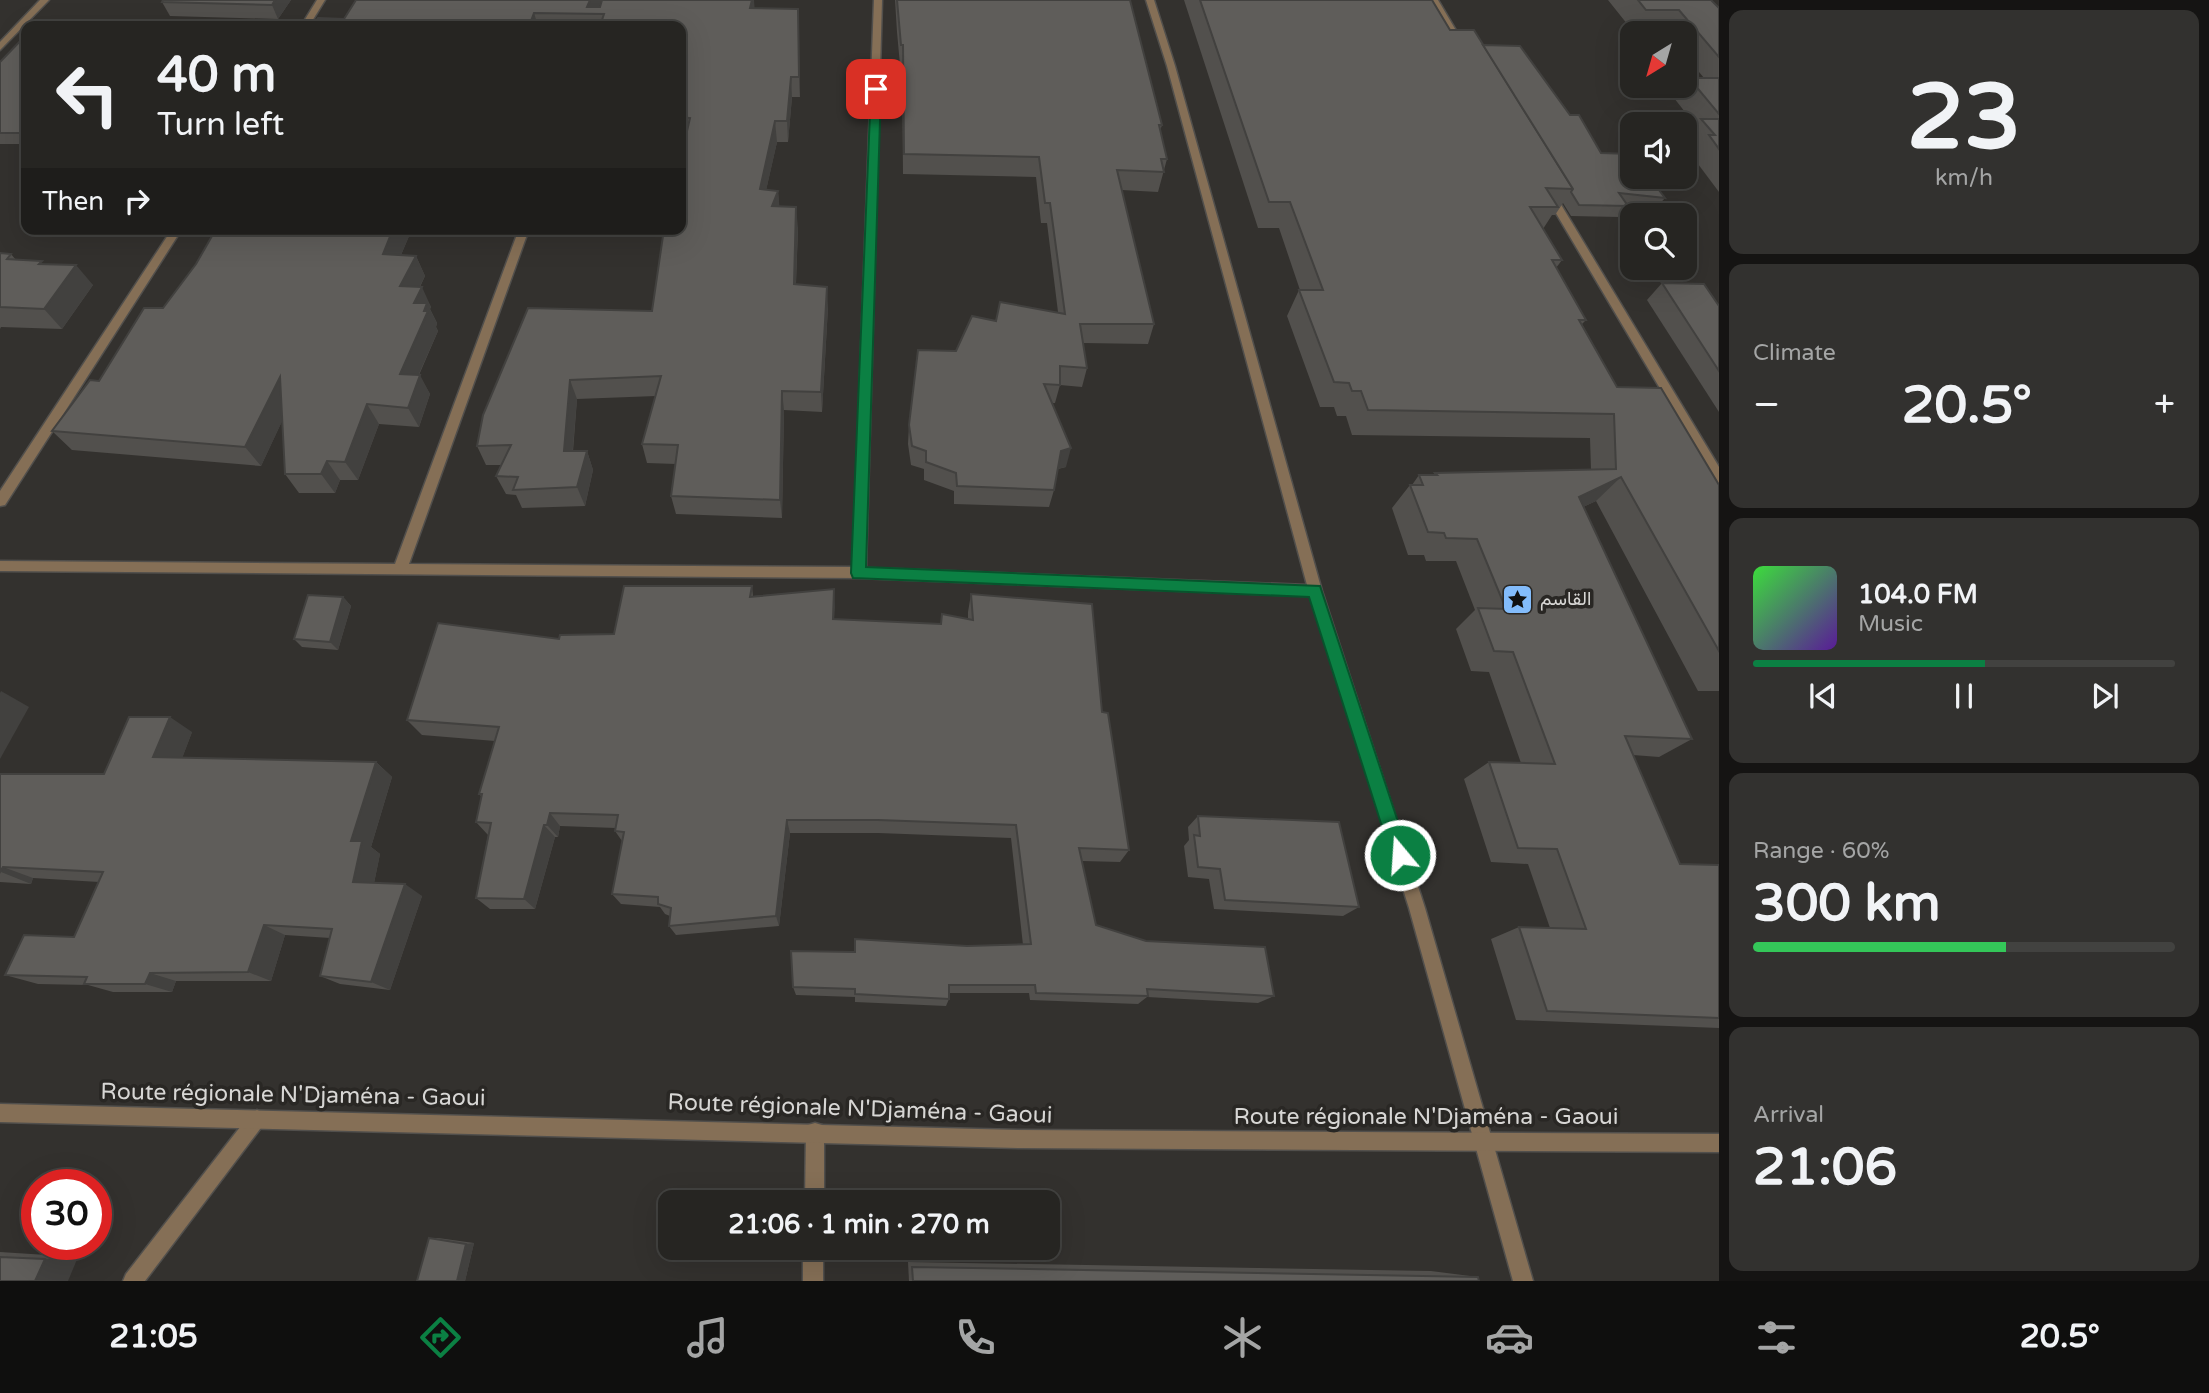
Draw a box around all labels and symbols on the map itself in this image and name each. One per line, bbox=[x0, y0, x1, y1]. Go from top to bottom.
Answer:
north arrow bbox=[1620, 21, 1698, 98]
pin bbox=[846, 59, 906, 119]
place icon: القاسم bbox=[1500, 582, 1534, 616]
place label: القاسم bbox=[1540, 588, 1591, 611]
position arrow bbox=[1363, 818, 1437, 892]
street label: Route régionale N'Djaména - Gaoui bbox=[100, 1078, 486, 1112]
street label: Route régionale N'Djaména - Gaoui bbox=[667, 1088, 1053, 1130]
street label: Route régionale N'Djaména - Gaoui bbox=[1233, 1103, 1619, 1131]
speed limit sign: 30 bbox=[21, 1169, 112, 1260]

